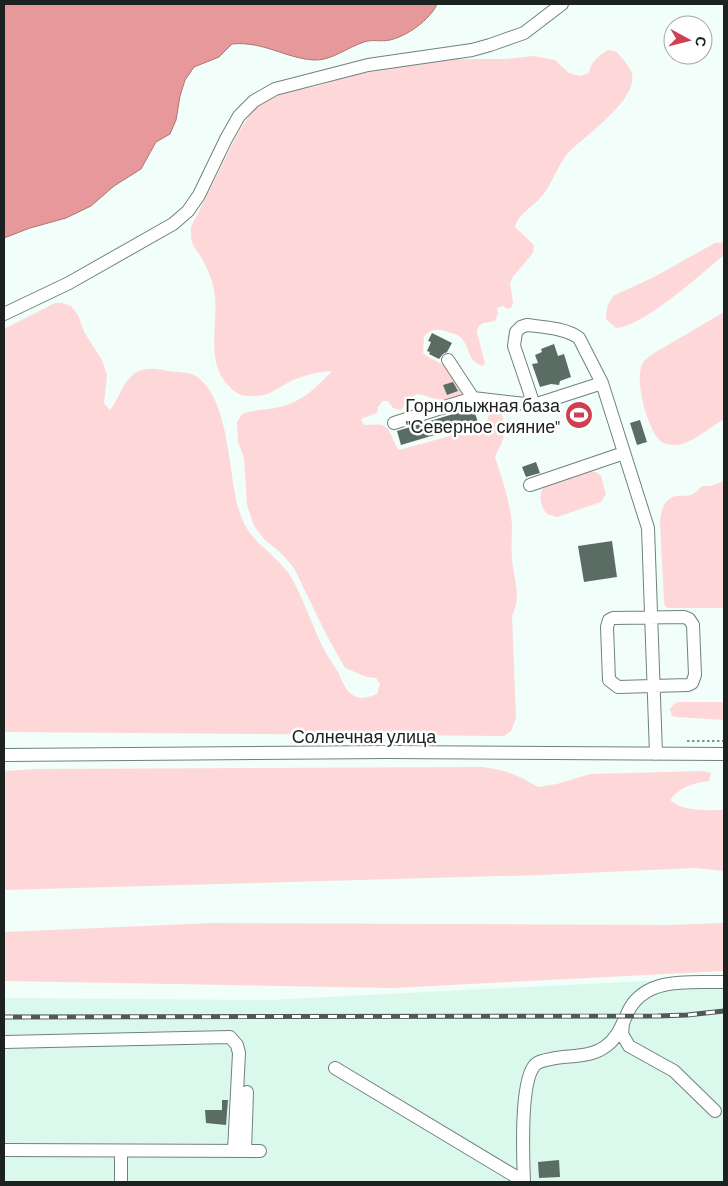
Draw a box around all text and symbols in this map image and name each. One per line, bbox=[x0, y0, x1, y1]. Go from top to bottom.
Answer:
north arrow bbox=[663, 15, 713, 65]
text: С bbox=[692, 36, 710, 48]
place label: Горнолыжная база "Северное сияние" bbox=[405, 394, 561, 437]
sports icon: Горнолыжная база "Северное сияние" bbox=[564, 400, 594, 430]
street label: Солнечная улица bbox=[292, 725, 437, 747]

